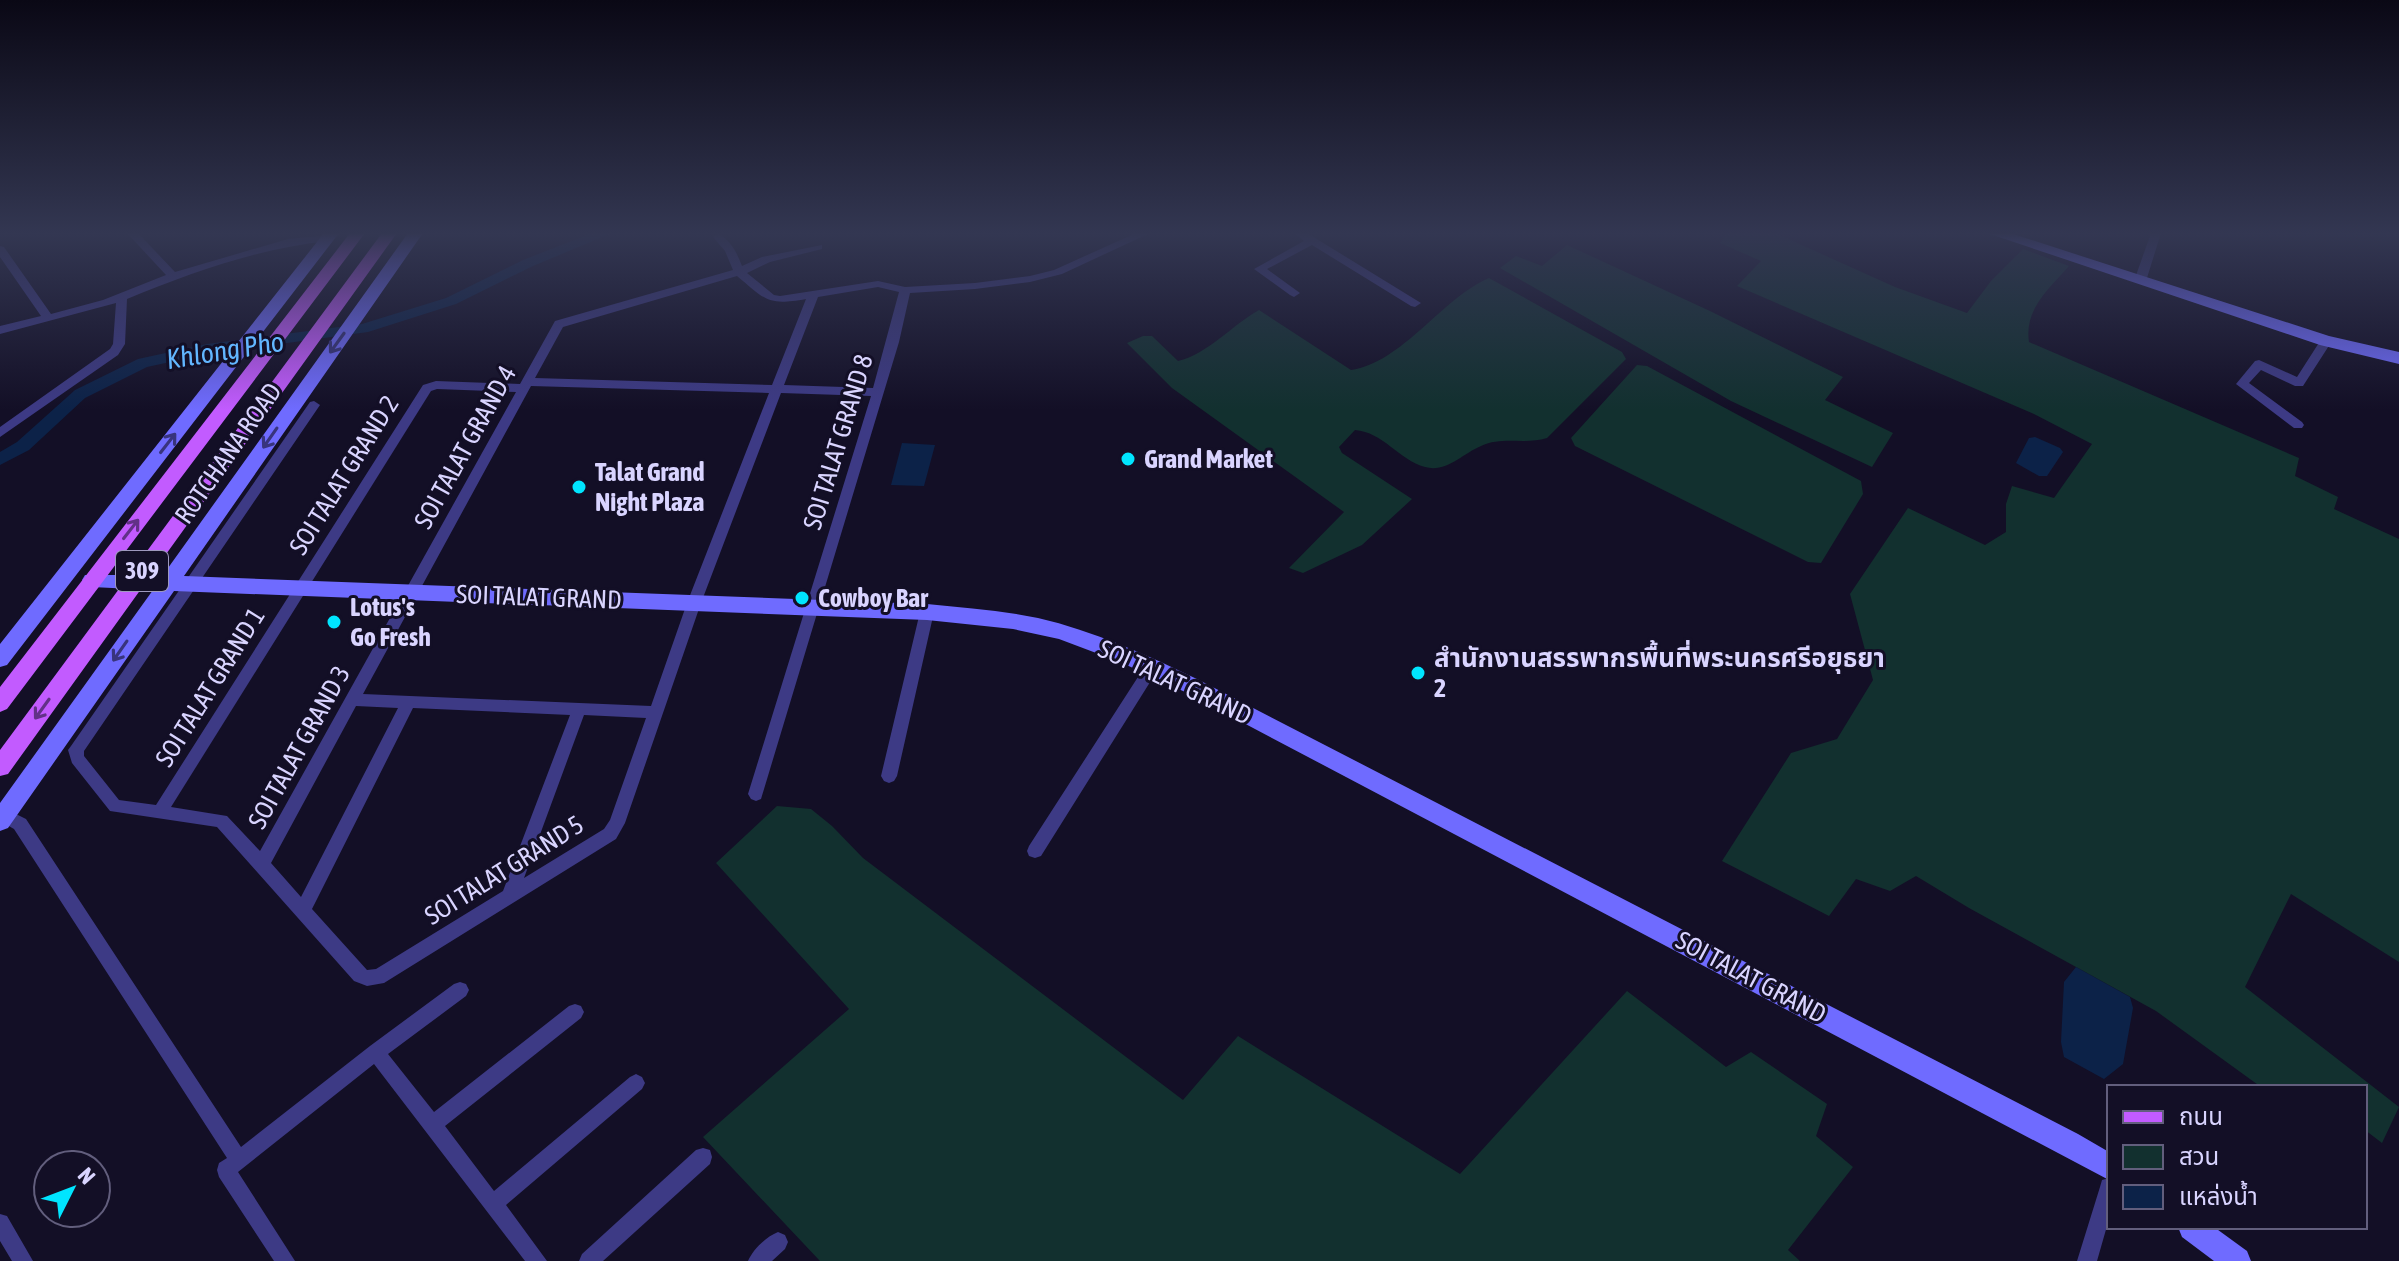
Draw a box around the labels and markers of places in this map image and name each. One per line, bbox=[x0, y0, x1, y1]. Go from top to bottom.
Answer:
place label: Grand Market bbox=[1144, 444, 1273, 474]
marker: Grand Market bbox=[1119, 450, 1137, 468]
place label: Talat Grand Night Plaza bbox=[595, 457, 705, 517]
marker: Talat Grand Night Plaza bbox=[570, 478, 588, 496]
place label: Cowboy Bar bbox=[818, 583, 929, 613]
marker: Cowboy Bar bbox=[793, 589, 811, 607]
place label: Lotus's Go Fresh bbox=[350, 592, 431, 652]
marker: Lotus's Go Fresh bbox=[325, 613, 343, 631]
place label: สำนักงานสรรพากรพื้นที่พระนครศรีอยุธยา 2 bbox=[1434, 640, 1885, 703]
marker: สำนักงานสรรพากรพื้นที่พระนครศรีอยุธยา 2 bbox=[1409, 664, 1427, 682]

